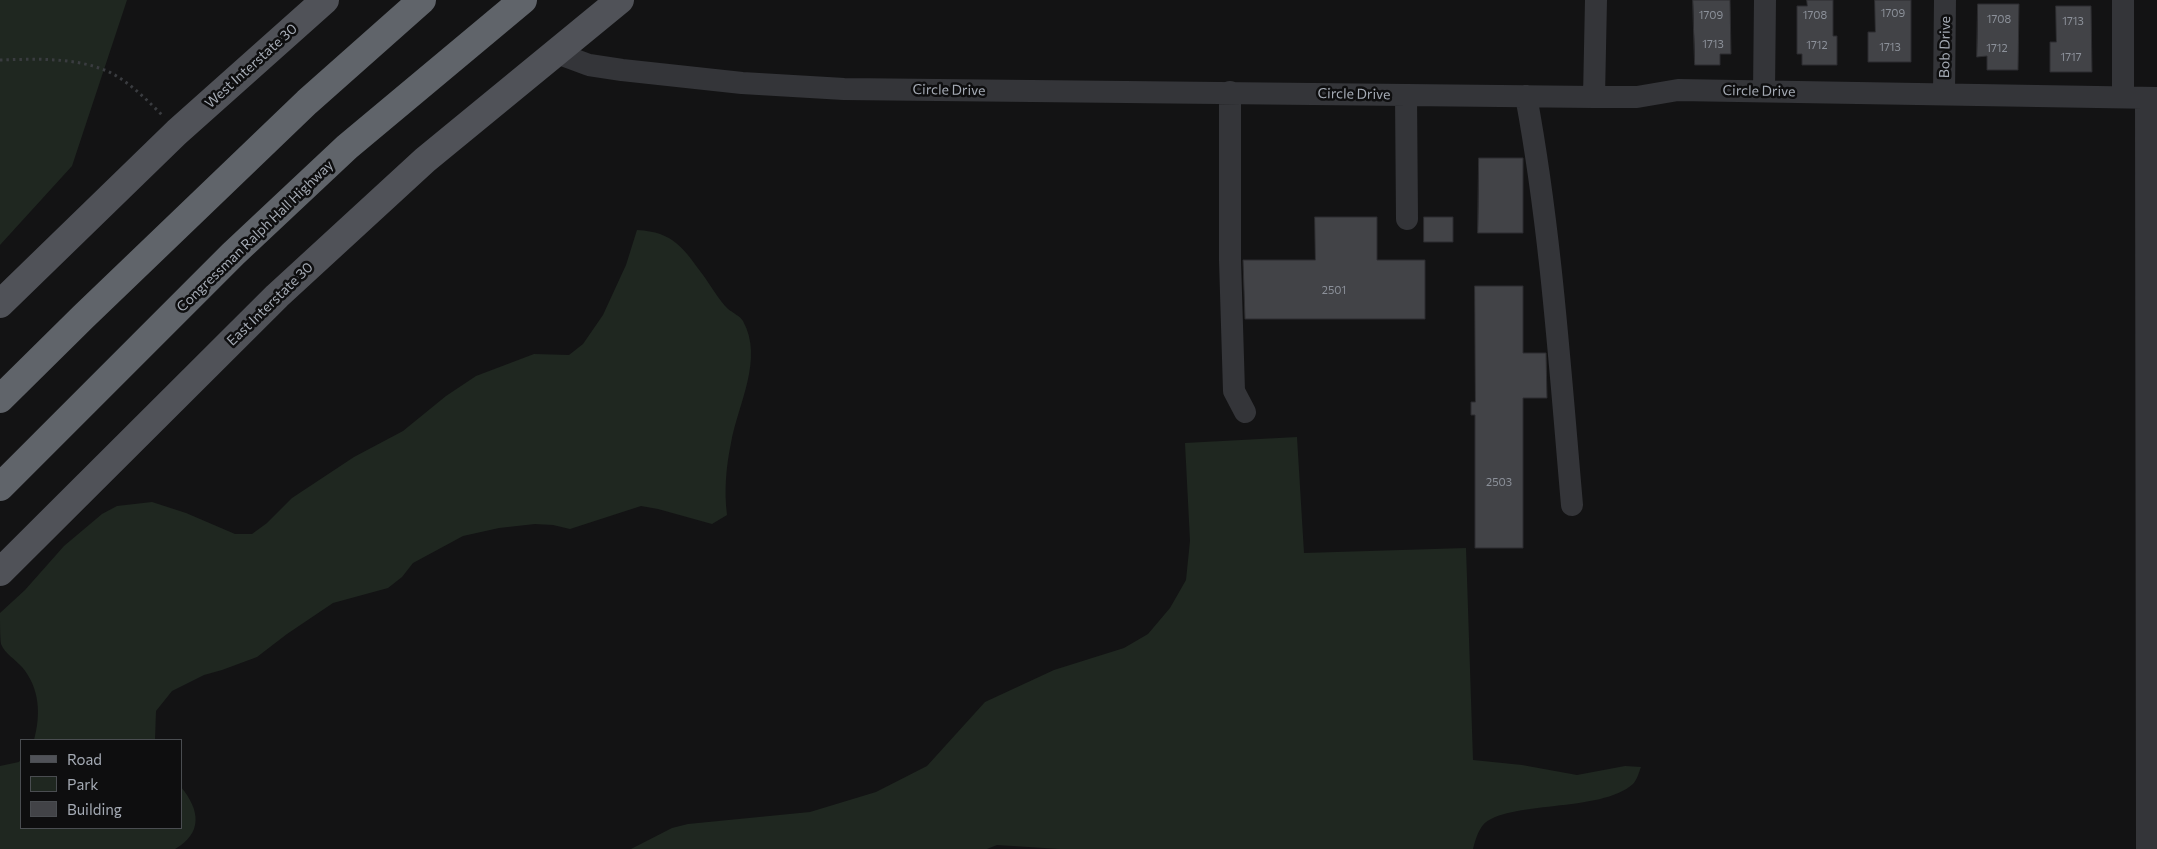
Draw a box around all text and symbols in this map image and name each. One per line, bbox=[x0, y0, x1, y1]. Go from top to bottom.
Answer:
house number: 1709 bbox=[1881, 6, 1905, 20]
house number: 1709 bbox=[1699, 8, 1723, 22]
house number: 1708 bbox=[1803, 8, 1827, 22]
house number: 1708 bbox=[1987, 12, 2011, 26]
house number: 1713 bbox=[2062, 14, 2084, 28]
street label: Bob Drive bbox=[1936, 16, 1954, 78]
street label: West Interstate 30 bbox=[202, 20, 300, 112]
house number: 1713 bbox=[1702, 37, 1724, 51]
house number: 1712 bbox=[1806, 38, 1828, 52]
house number: 1713 bbox=[1879, 40, 1901, 54]
house number: 1712 bbox=[1986, 41, 2008, 55]
house number: 1717 bbox=[2060, 50, 2082, 64]
street label: Circle Drive bbox=[912, 81, 986, 99]
street label: Circle Drive bbox=[1722, 82, 1796, 100]
street label: Circle Drive bbox=[1317, 85, 1391, 103]
street label: Congressman Ralph Hall Highway bbox=[173, 157, 337, 315]
street label: East Interstate 30 bbox=[224, 259, 316, 349]
house number: 2501 bbox=[1322, 283, 1346, 297]
house number: 2503 bbox=[1486, 475, 1512, 489]
legend bbox=[20, 739, 182, 829]
text: Road bbox=[67, 750, 102, 768]
text: Park bbox=[67, 775, 98, 793]
text: Building bbox=[67, 800, 122, 818]

